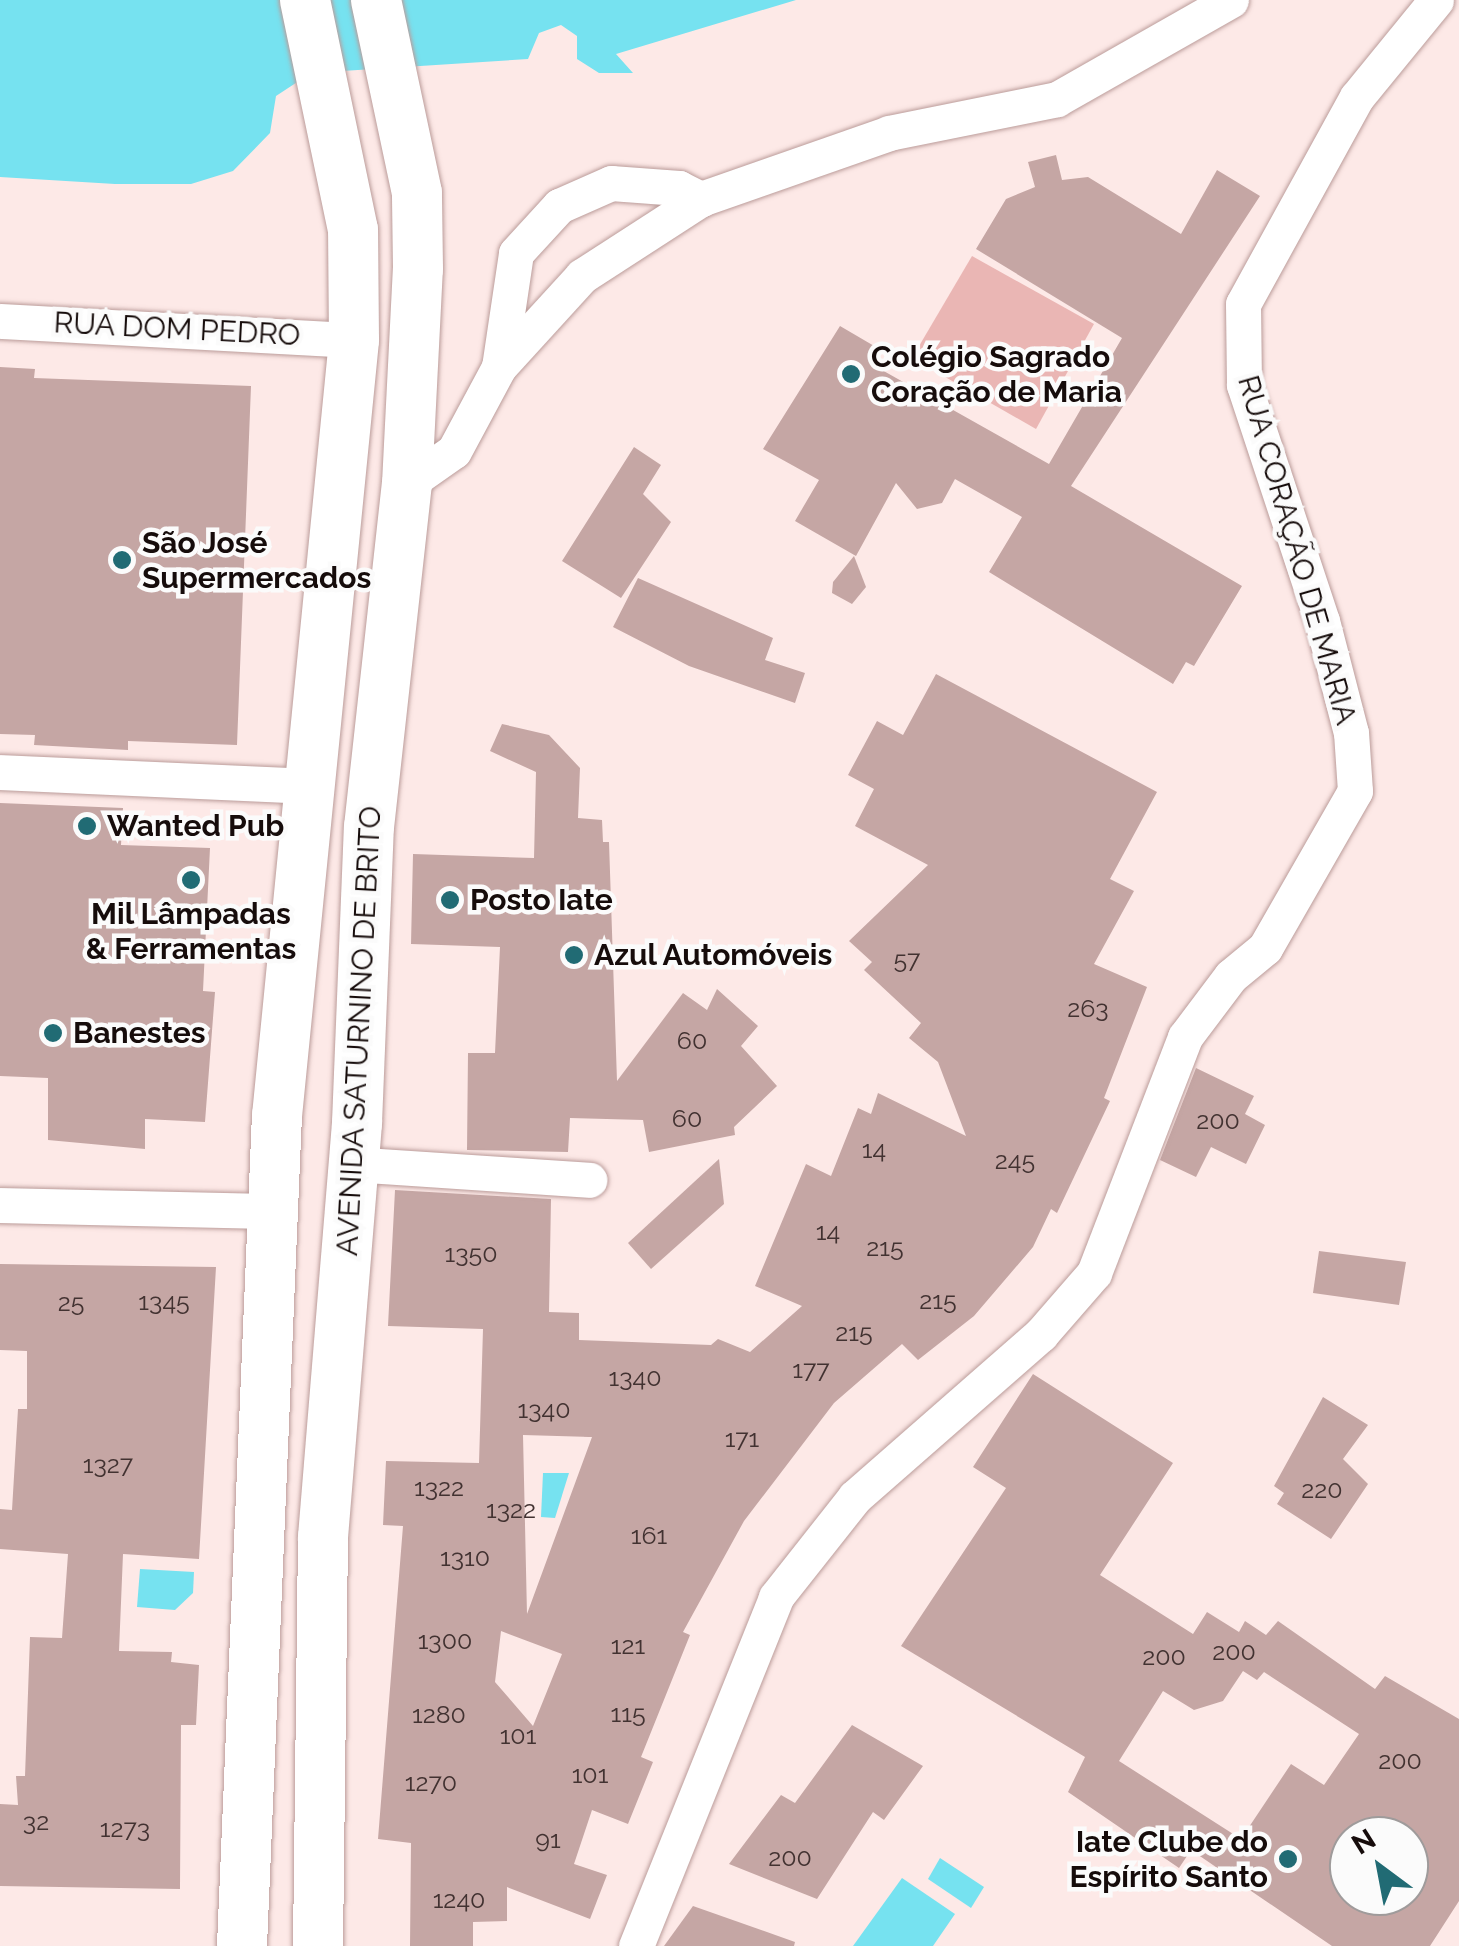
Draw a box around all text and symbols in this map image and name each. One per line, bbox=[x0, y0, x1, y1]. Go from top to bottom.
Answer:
street label: RUA DOM PEDRO bbox=[52, 305, 302, 353]
place label: Colégio Sagrado Coração de Maria bbox=[871, 339, 1122, 410]
marker: Colégio Sagrado Coração de Maria bbox=[840, 363, 862, 385]
street label: RUA CORAÇÃO DE MARIA bbox=[1230, 371, 1364, 729]
place label: São José Supermercados bbox=[142, 525, 371, 596]
marker: São José Supermercados bbox=[111, 549, 133, 571]
street label: AVENIDA SATURNINO DE BRITO bbox=[329, 805, 389, 1257]
place label: Wanted Pub bbox=[107, 808, 284, 844]
marker: Wanted Pub bbox=[76, 815, 98, 837]
marker: Mil Lâmpadas & Ferramentas bbox=[180, 869, 202, 891]
place label: Posto Iate bbox=[470, 882, 613, 918]
marker: Posto Iate bbox=[439, 889, 461, 911]
place label: Mil Lâmpadas & Ferramentas bbox=[86, 896, 296, 966]
place label: Azul Automóveis bbox=[594, 937, 834, 973]
marker: Azul Automóveis bbox=[563, 944, 585, 966]
house number: 57 bbox=[894, 944, 920, 974]
house number: 263 bbox=[1067, 993, 1109, 1023]
place label: Banestes bbox=[73, 1015, 206, 1051]
marker: Banestes bbox=[42, 1022, 64, 1044]
house number: 60 bbox=[677, 1025, 707, 1055]
house number: 60 bbox=[672, 1103, 702, 1133]
house number: 200 bbox=[1196, 1105, 1240, 1135]
house number: 14 bbox=[862, 1134, 886, 1164]
house number: 245 bbox=[995, 1145, 1035, 1175]
house number: 14 bbox=[816, 1216, 840, 1246]
house number: 215 bbox=[866, 1232, 904, 1262]
house number: 1350 bbox=[445, 1238, 497, 1268]
house number: 215 bbox=[919, 1285, 957, 1315]
house number: 1345 bbox=[138, 1286, 190, 1316]
house number: 25 bbox=[58, 1287, 84, 1317]
house number: 215 bbox=[835, 1317, 873, 1347]
house number: 177 bbox=[792, 1354, 830, 1384]
house number: 1340 bbox=[609, 1362, 661, 1392]
house number: 1340 bbox=[518, 1394, 570, 1424]
house number: 171 bbox=[725, 1423, 759, 1453]
house number: 1327 bbox=[83, 1449, 133, 1479]
house number: 1322 bbox=[414, 1472, 464, 1502]
house number: 220 bbox=[1301, 1474, 1343, 1504]
house number: 1322 bbox=[486, 1494, 536, 1524]
house number: 161 bbox=[631, 1520, 667, 1550]
house number: 1310 bbox=[440, 1542, 490, 1572]
house number: 1300 bbox=[418, 1625, 472, 1655]
house number: 121 bbox=[611, 1630, 645, 1660]
house number: 200 bbox=[1212, 1636, 1256, 1666]
house number: 200 bbox=[1142, 1641, 1186, 1671]
house number: 115 bbox=[610, 1698, 646, 1728]
house number: 1280 bbox=[412, 1699, 466, 1729]
house number: 101 bbox=[500, 1720, 536, 1750]
house number: 200 bbox=[1378, 1745, 1422, 1775]
house number: 101 bbox=[572, 1759, 608, 1789]
house number: 1270 bbox=[405, 1767, 457, 1797]
house number: 32 bbox=[23, 1806, 49, 1836]
house number: 1273 bbox=[100, 1813, 150, 1843]
north arrow bbox=[1329, 1816, 1429, 1916]
text: N bbox=[1346, 1822, 1382, 1861]
house number: 91 bbox=[535, 1824, 561, 1854]
place label: Iate Clube do Espírito Santo bbox=[1070, 1824, 1268, 1894]
house number: 200 bbox=[768, 1842, 812, 1872]
marker: Iate Clube do Espírito Santo bbox=[1277, 1848, 1299, 1870]
house number: 1240 bbox=[433, 1884, 485, 1914]

